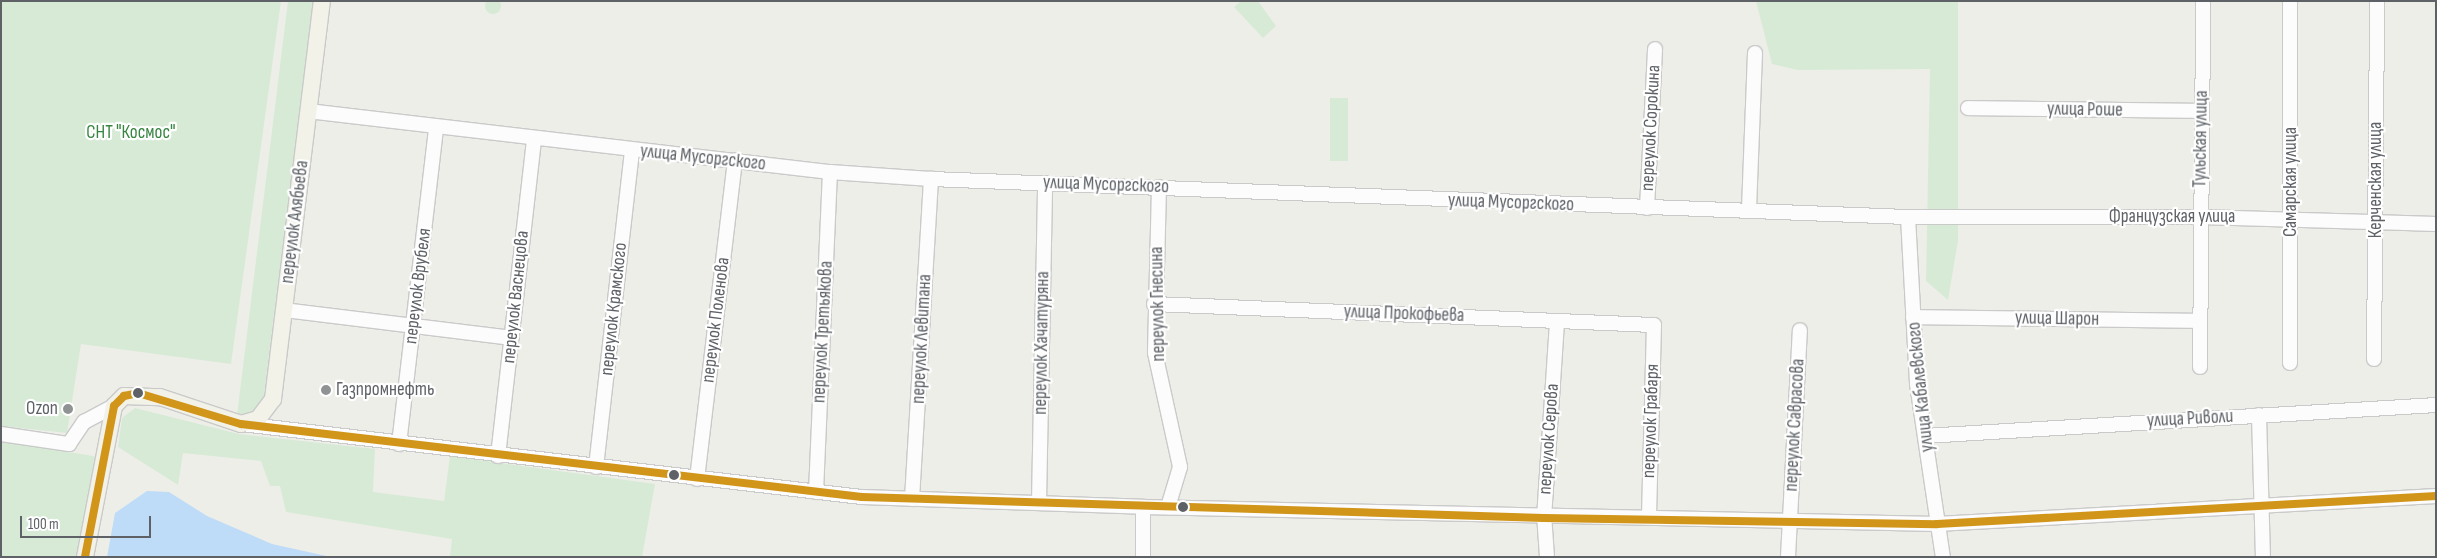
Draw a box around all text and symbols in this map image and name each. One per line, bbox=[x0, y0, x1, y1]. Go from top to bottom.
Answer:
street label: переулок Сорокина bbox=[1636, 64, 1666, 192]
street label: Тульская улица bbox=[2189, 90, 2213, 188]
street label: улица Роше bbox=[2047, 98, 2123, 122]
park label: СНТ "Космос" bbox=[86, 122, 176, 144]
street label: Керченская улица bbox=[2365, 122, 2387, 238]
street label: Самарская улица bbox=[2280, 127, 2302, 237]
street label: улица Мусоргского bbox=[639, 140, 767, 176]
street label: переулок Алябьева bbox=[276, 159, 314, 285]
street label: улица Мусоргского bbox=[1043, 171, 1169, 199]
street label: улица Мусоргского bbox=[1448, 189, 1574, 217]
street label: Французская улица bbox=[2109, 206, 2235, 228]
street label: переулок Врубеля bbox=[400, 227, 436, 345]
street label: переулок Васнецова bbox=[498, 230, 534, 364]
street label: переулок Крамского bbox=[596, 241, 632, 377]
street label: переулок Гнесина bbox=[1146, 246, 1170, 362]
street label: переулок Поленова bbox=[697, 256, 735, 384]
street label: переулок Третьякова bbox=[808, 260, 838, 404]
street label: переулок Хачатуряна bbox=[1029, 271, 1055, 415]
street label: переулок Левитана bbox=[907, 274, 937, 404]
street label: улица Прокофьева bbox=[1343, 301, 1465, 327]
street label: улица Шарон bbox=[2015, 307, 2099, 331]
street label: улица Кабалевского bbox=[1903, 321, 1939, 453]
street label: переулок Саврасова bbox=[1780, 358, 1810, 492]
street label: переулок Грабаря bbox=[1638, 363, 1664, 479]
place label: Газпромнефть bbox=[336, 379, 435, 401]
street label: переулок Серова bbox=[1534, 383, 1564, 495]
marker: Газпромнефть bbox=[320, 384, 332, 396]
unlabelled marker bbox=[133, 388, 143, 398]
place label: Ozon bbox=[26, 398, 58, 420]
marker: Ozon bbox=[62, 403, 74, 415]
street label: улица Риволи bbox=[2146, 405, 2234, 433]
unlabelled marker bbox=[669, 470, 679, 480]
unlabelled marker bbox=[1178, 502, 1188, 512]
scale bar bbox=[22, 506, 154, 538]
text: 100 m bbox=[28, 515, 59, 534]

